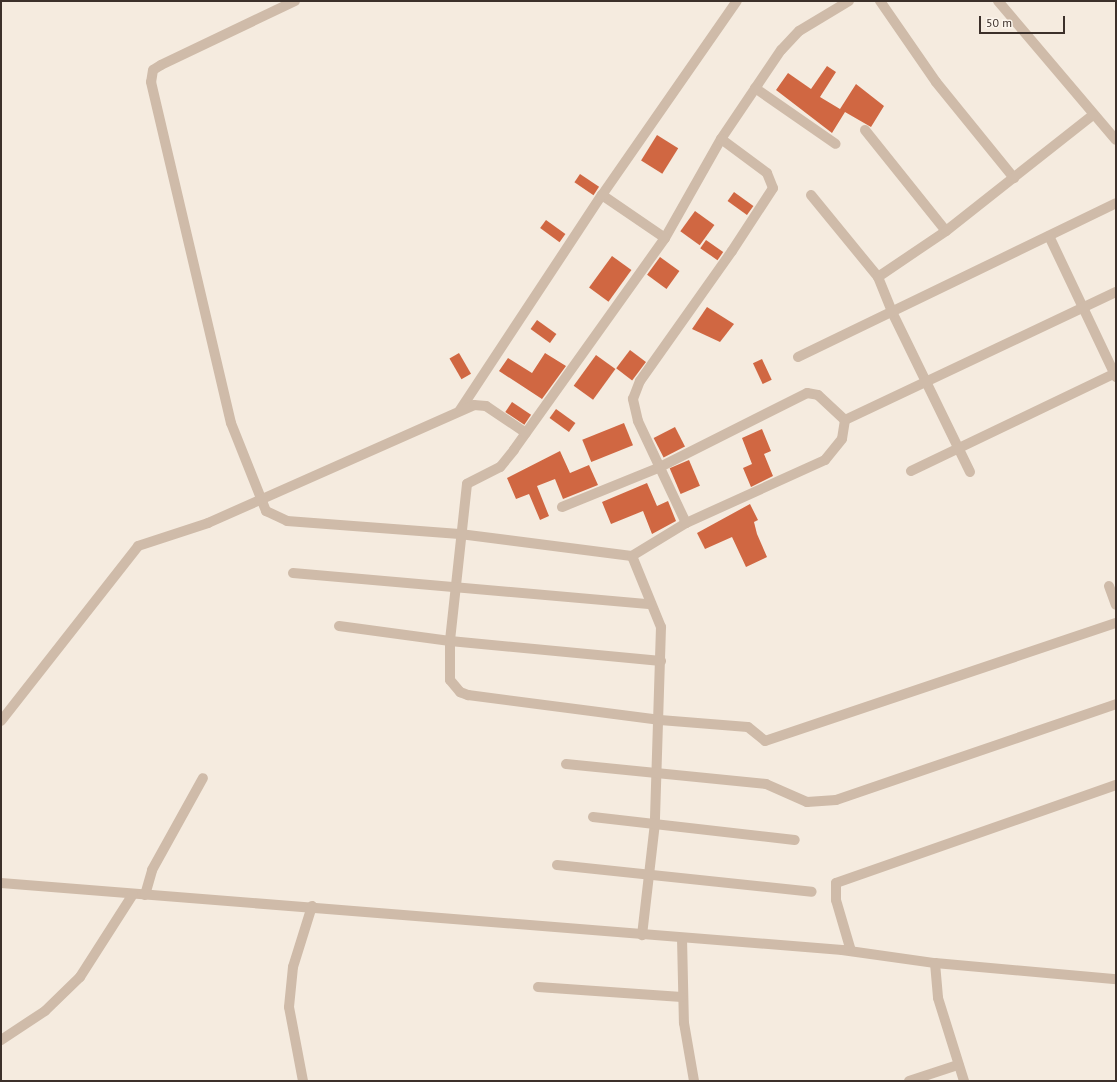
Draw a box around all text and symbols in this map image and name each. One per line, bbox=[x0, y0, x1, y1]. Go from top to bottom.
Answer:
scale bar bbox=[981, 8, 1067, 34]
text: 50 m bbox=[986, 15, 1012, 30]

